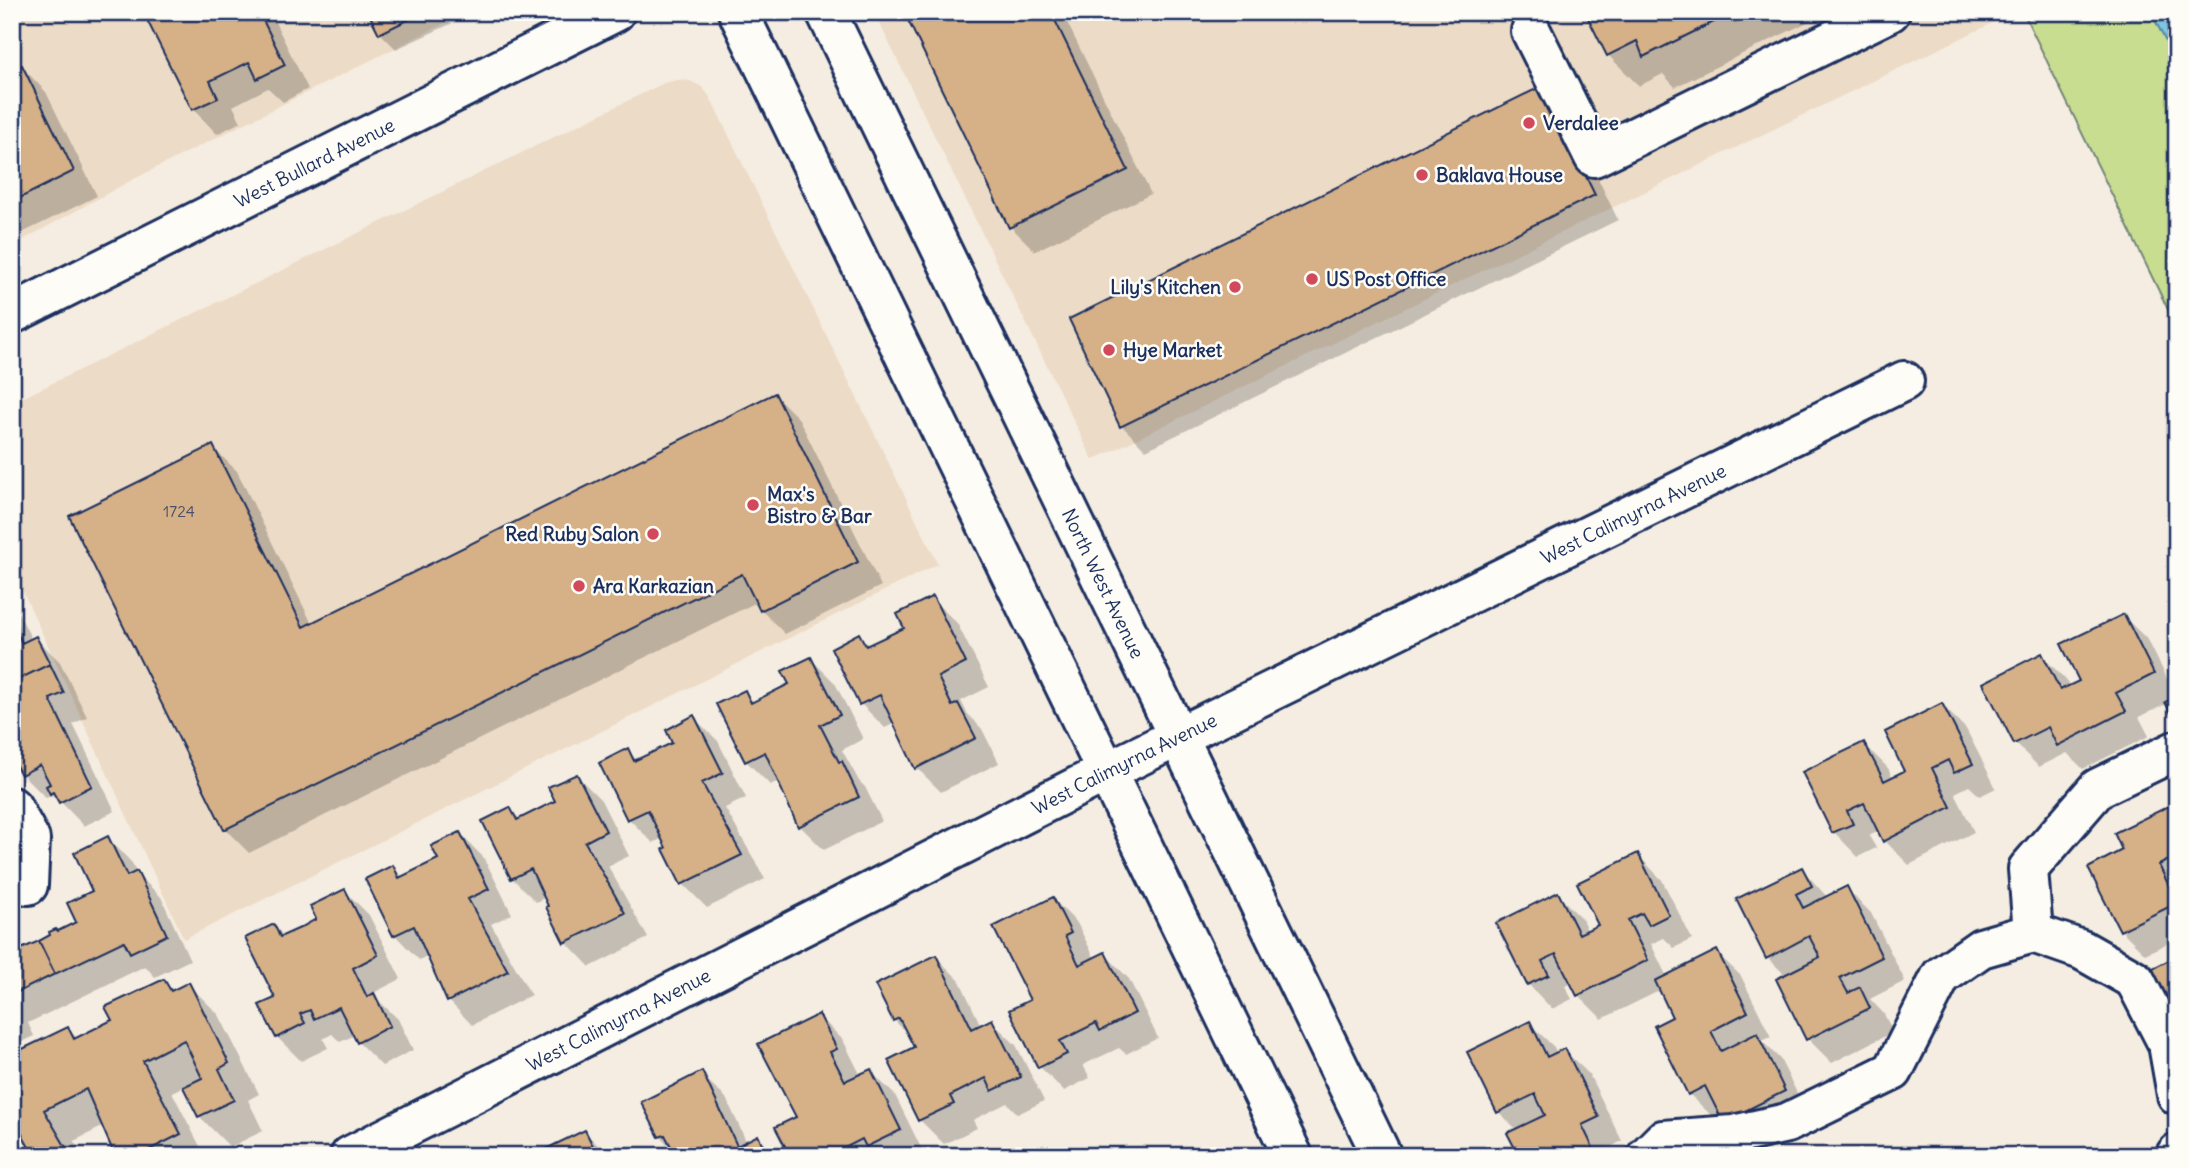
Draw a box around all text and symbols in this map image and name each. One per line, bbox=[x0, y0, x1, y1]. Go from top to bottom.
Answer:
place label: Verdalee bbox=[1543, 111, 1619, 135]
street label: West Bullard Avenue bbox=[230, 112, 398, 213]
marker: Verdalee bbox=[1521, 115, 1537, 131]
place label: Baklava House bbox=[1436, 163, 1563, 187]
marker: Baklava House bbox=[1414, 167, 1430, 183]
place label: US Post Office bbox=[1326, 267, 1446, 291]
marker: US Post Office bbox=[1304, 271, 1320, 287]
place label: Lily's Kitchen bbox=[1110, 275, 1221, 299]
marker: Lily's Kitchen bbox=[1227, 279, 1243, 295]
place label: Hye Market bbox=[1123, 338, 1223, 362]
marker: Hye Market bbox=[1101, 342, 1117, 358]
street label: West Calimyrna Avenue bbox=[1537, 458, 1730, 569]
place label: Max's Bistro & Bar bbox=[767, 482, 872, 528]
marker: Max's Bistro & Bar bbox=[745, 497, 761, 513]
house number: 1724 bbox=[163, 501, 195, 521]
street label: North West Avenue bbox=[1057, 504, 1150, 662]
place label: Red Ruby Salon bbox=[505, 522, 639, 546]
marker: Red Ruby Salon bbox=[645, 526, 661, 542]
place label: Ara Karkazian bbox=[593, 574, 714, 598]
marker: Ara Karkazian bbox=[571, 578, 587, 594]
street label: West Calimyrna Avenue bbox=[1028, 708, 1221, 820]
street label: West Calimyrna Avenue bbox=[522, 963, 714, 1076]

